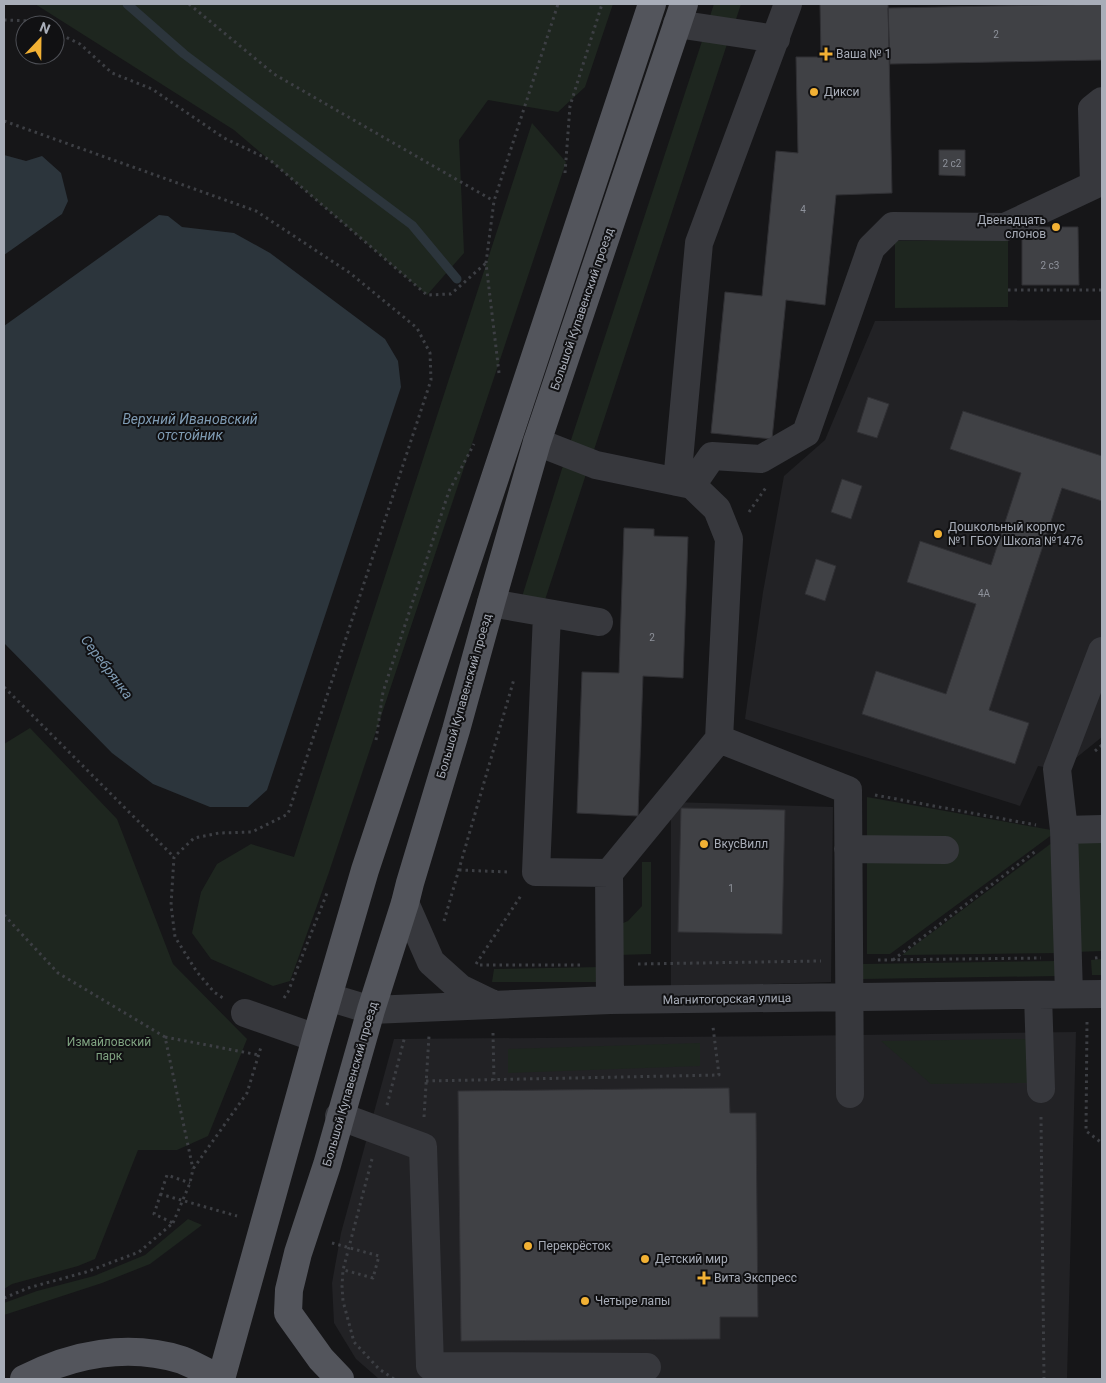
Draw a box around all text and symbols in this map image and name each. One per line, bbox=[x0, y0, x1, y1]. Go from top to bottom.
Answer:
north arrow bbox=[15, 15, 65, 65]
text: N bbox=[37, 19, 52, 37]
house number: 2 bbox=[993, 29, 999, 40]
place label: Ваша № 1 bbox=[836, 47, 891, 61]
marker: Ваша № 1 bbox=[820, 48, 832, 60]
place label: Дикси bbox=[824, 85, 860, 99]
marker: Дикси bbox=[808, 86, 820, 98]
house number: 2 с2 bbox=[943, 158, 962, 169]
house number: 4 bbox=[800, 204, 806, 215]
place label: Двенадцать слонов bbox=[977, 213, 1046, 241]
marker: Двенадцать слонов bbox=[1050, 221, 1062, 233]
street label: Большой Купавенский проезд bbox=[548, 226, 616, 392]
house number: 2 с3 bbox=[1041, 260, 1059, 271]
water label: Верхний Ивановский отстойник bbox=[122, 411, 258, 443]
place label: Дошкольный корпус №1 ГБОУ Школа №1476 bbox=[948, 520, 1083, 548]
marker: Дошкольный корпус №1 ГБОУ Школа №1476 bbox=[932, 528, 944, 540]
house number: 4А bbox=[978, 588, 991, 599]
street label: Большой Купавенский проезд bbox=[434, 612, 494, 780]
water label: Серебрянка bbox=[78, 632, 136, 702]
house number: 2 bbox=[649, 632, 655, 643]
place label: ВкусВилл bbox=[714, 837, 768, 851]
marker: ВкусВилл bbox=[698, 838, 710, 850]
house number: 1 bbox=[728, 883, 734, 894]
street label: Магнитогорская улица bbox=[663, 991, 791, 1007]
street label: Большой Купавенский проезд bbox=[320, 1000, 380, 1168]
park label: Измайловский парк bbox=[67, 1035, 151, 1063]
place label: Перекрёсток bbox=[538, 1239, 611, 1253]
marker: Перекрёсток bbox=[522, 1240, 534, 1252]
place label: Детский мир bbox=[655, 1252, 728, 1266]
marker: Детский мир bbox=[639, 1253, 651, 1265]
place label: Вита Экспресс bbox=[714, 1271, 797, 1285]
marker: Вита Экспресс bbox=[698, 1272, 710, 1284]
place label: Четыре лапы bbox=[595, 1294, 670, 1308]
marker: Четыре лапы bbox=[579, 1295, 591, 1307]

